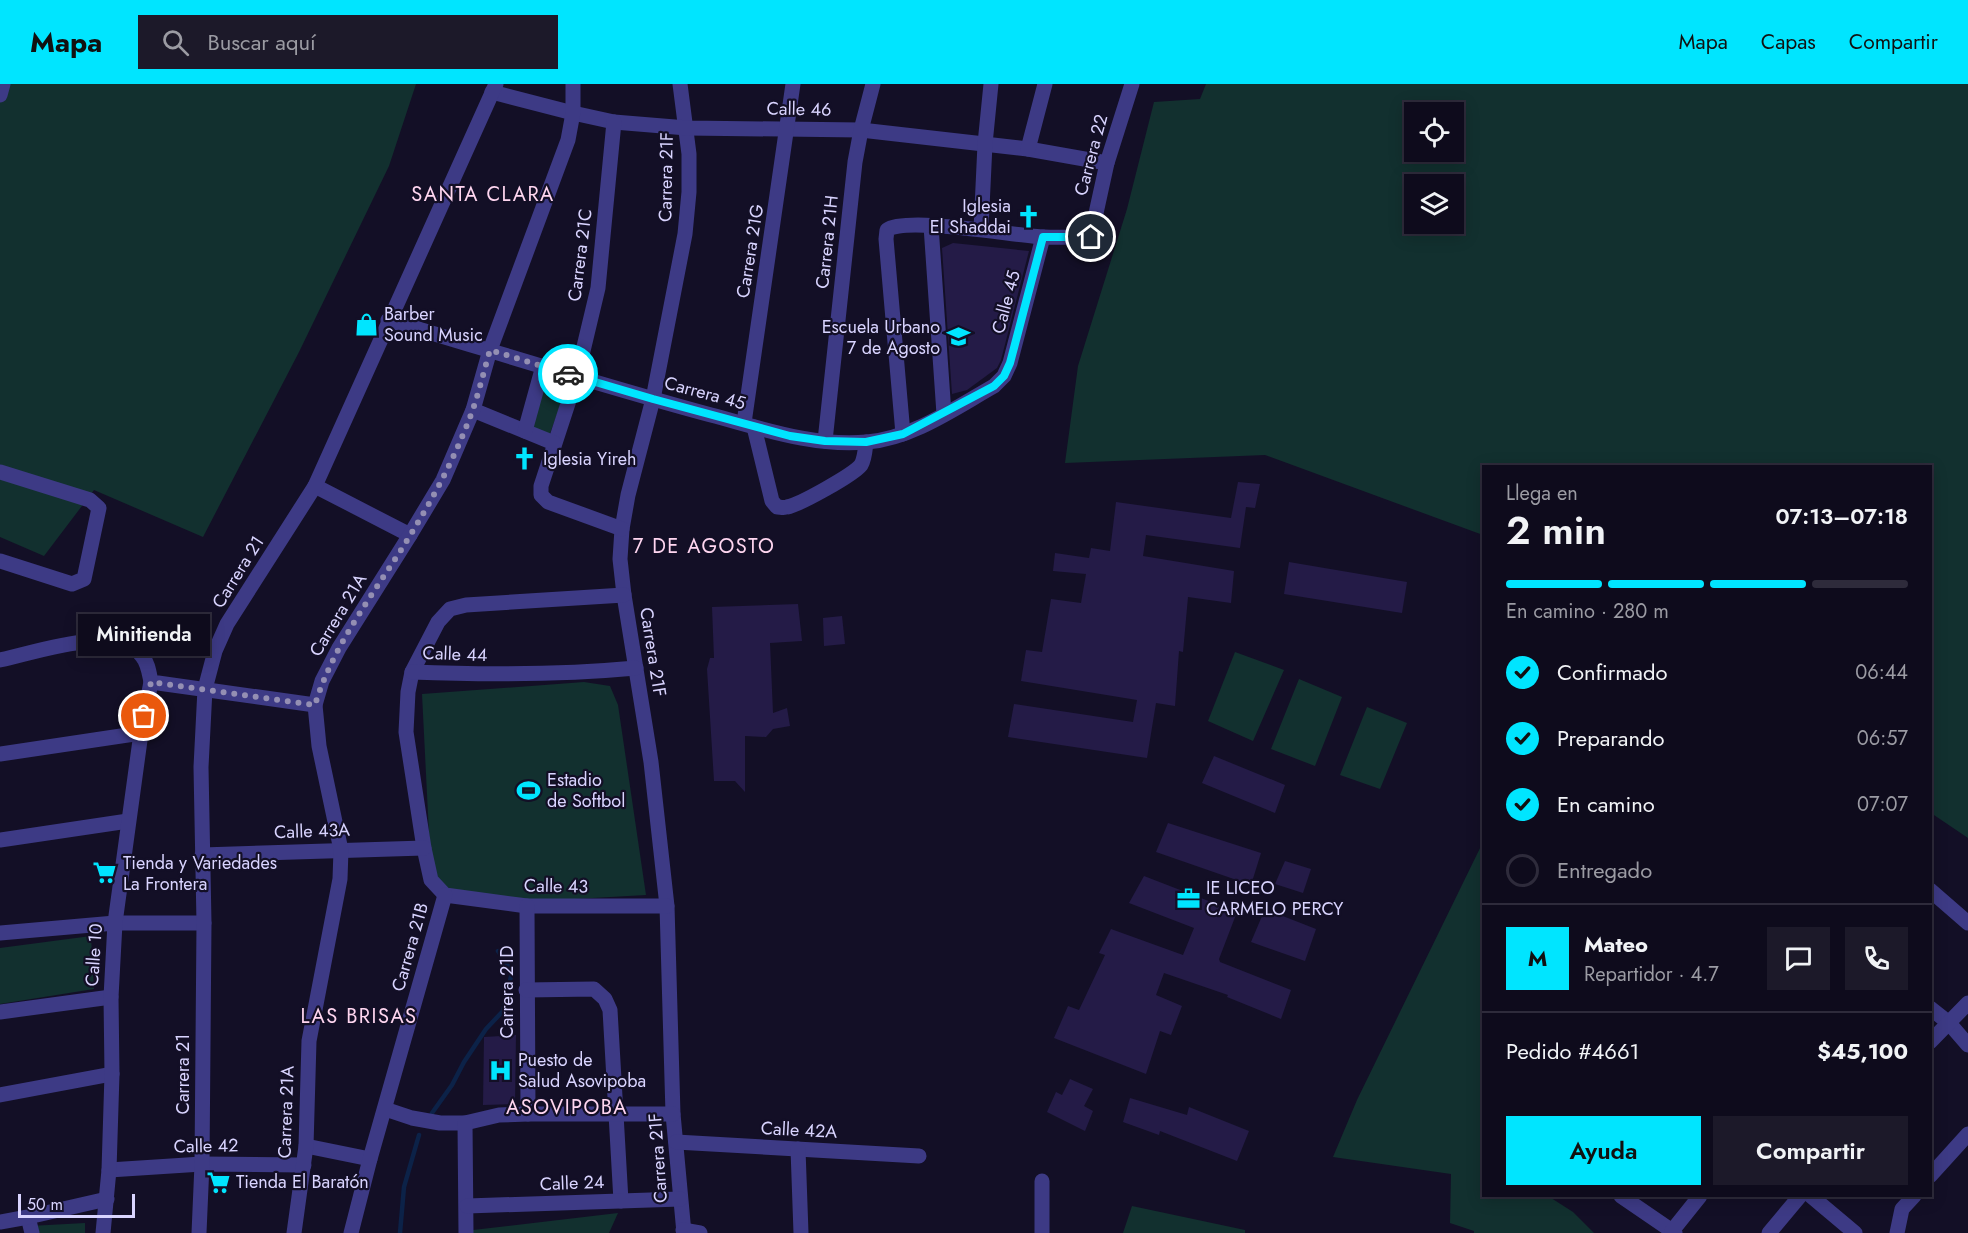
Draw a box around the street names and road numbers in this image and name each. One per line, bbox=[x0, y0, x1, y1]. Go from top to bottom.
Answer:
street label: Calle 46 bbox=[766, 95, 832, 123]
street label: Carrera 22 bbox=[1068, 112, 1114, 198]
street label: Carrera 21F bbox=[652, 132, 680, 222]
street label: Carrera 21H bbox=[809, 194, 845, 290]
street label: Carrera 21G bbox=[730, 202, 770, 300]
street label: Carrera 21C bbox=[561, 207, 599, 303]
street label: Calle 45 bbox=[985, 267, 1027, 337]
street label: Carrera 45 bbox=[661, 370, 749, 416]
street label: Carrera 21 bbox=[206, 531, 270, 613]
street label: Carrera 21A bbox=[303, 568, 373, 661]
street label: Carrera 21F bbox=[633, 606, 673, 698]
street label: Calle 44 bbox=[422, 640, 488, 668]
street label: Calle 43A bbox=[274, 817, 350, 845]
street label: Calle 43 bbox=[524, 872, 589, 900]
street label: Carrera 21B bbox=[385, 900, 435, 994]
street label: Calle 10 bbox=[79, 923, 109, 987]
street label: Carrera 21D bbox=[494, 945, 520, 1039]
street label: Carrera 21 bbox=[170, 1034, 196, 1114]
street label: Carrera 21A bbox=[271, 1065, 301, 1159]
street label: Carrera 21F bbox=[642, 1112, 674, 1204]
street label: Calle 42A bbox=[760, 1115, 838, 1145]
street label: Calle 42 bbox=[173, 1132, 239, 1160]
street label: Calle 24 bbox=[539, 1169, 605, 1197]

